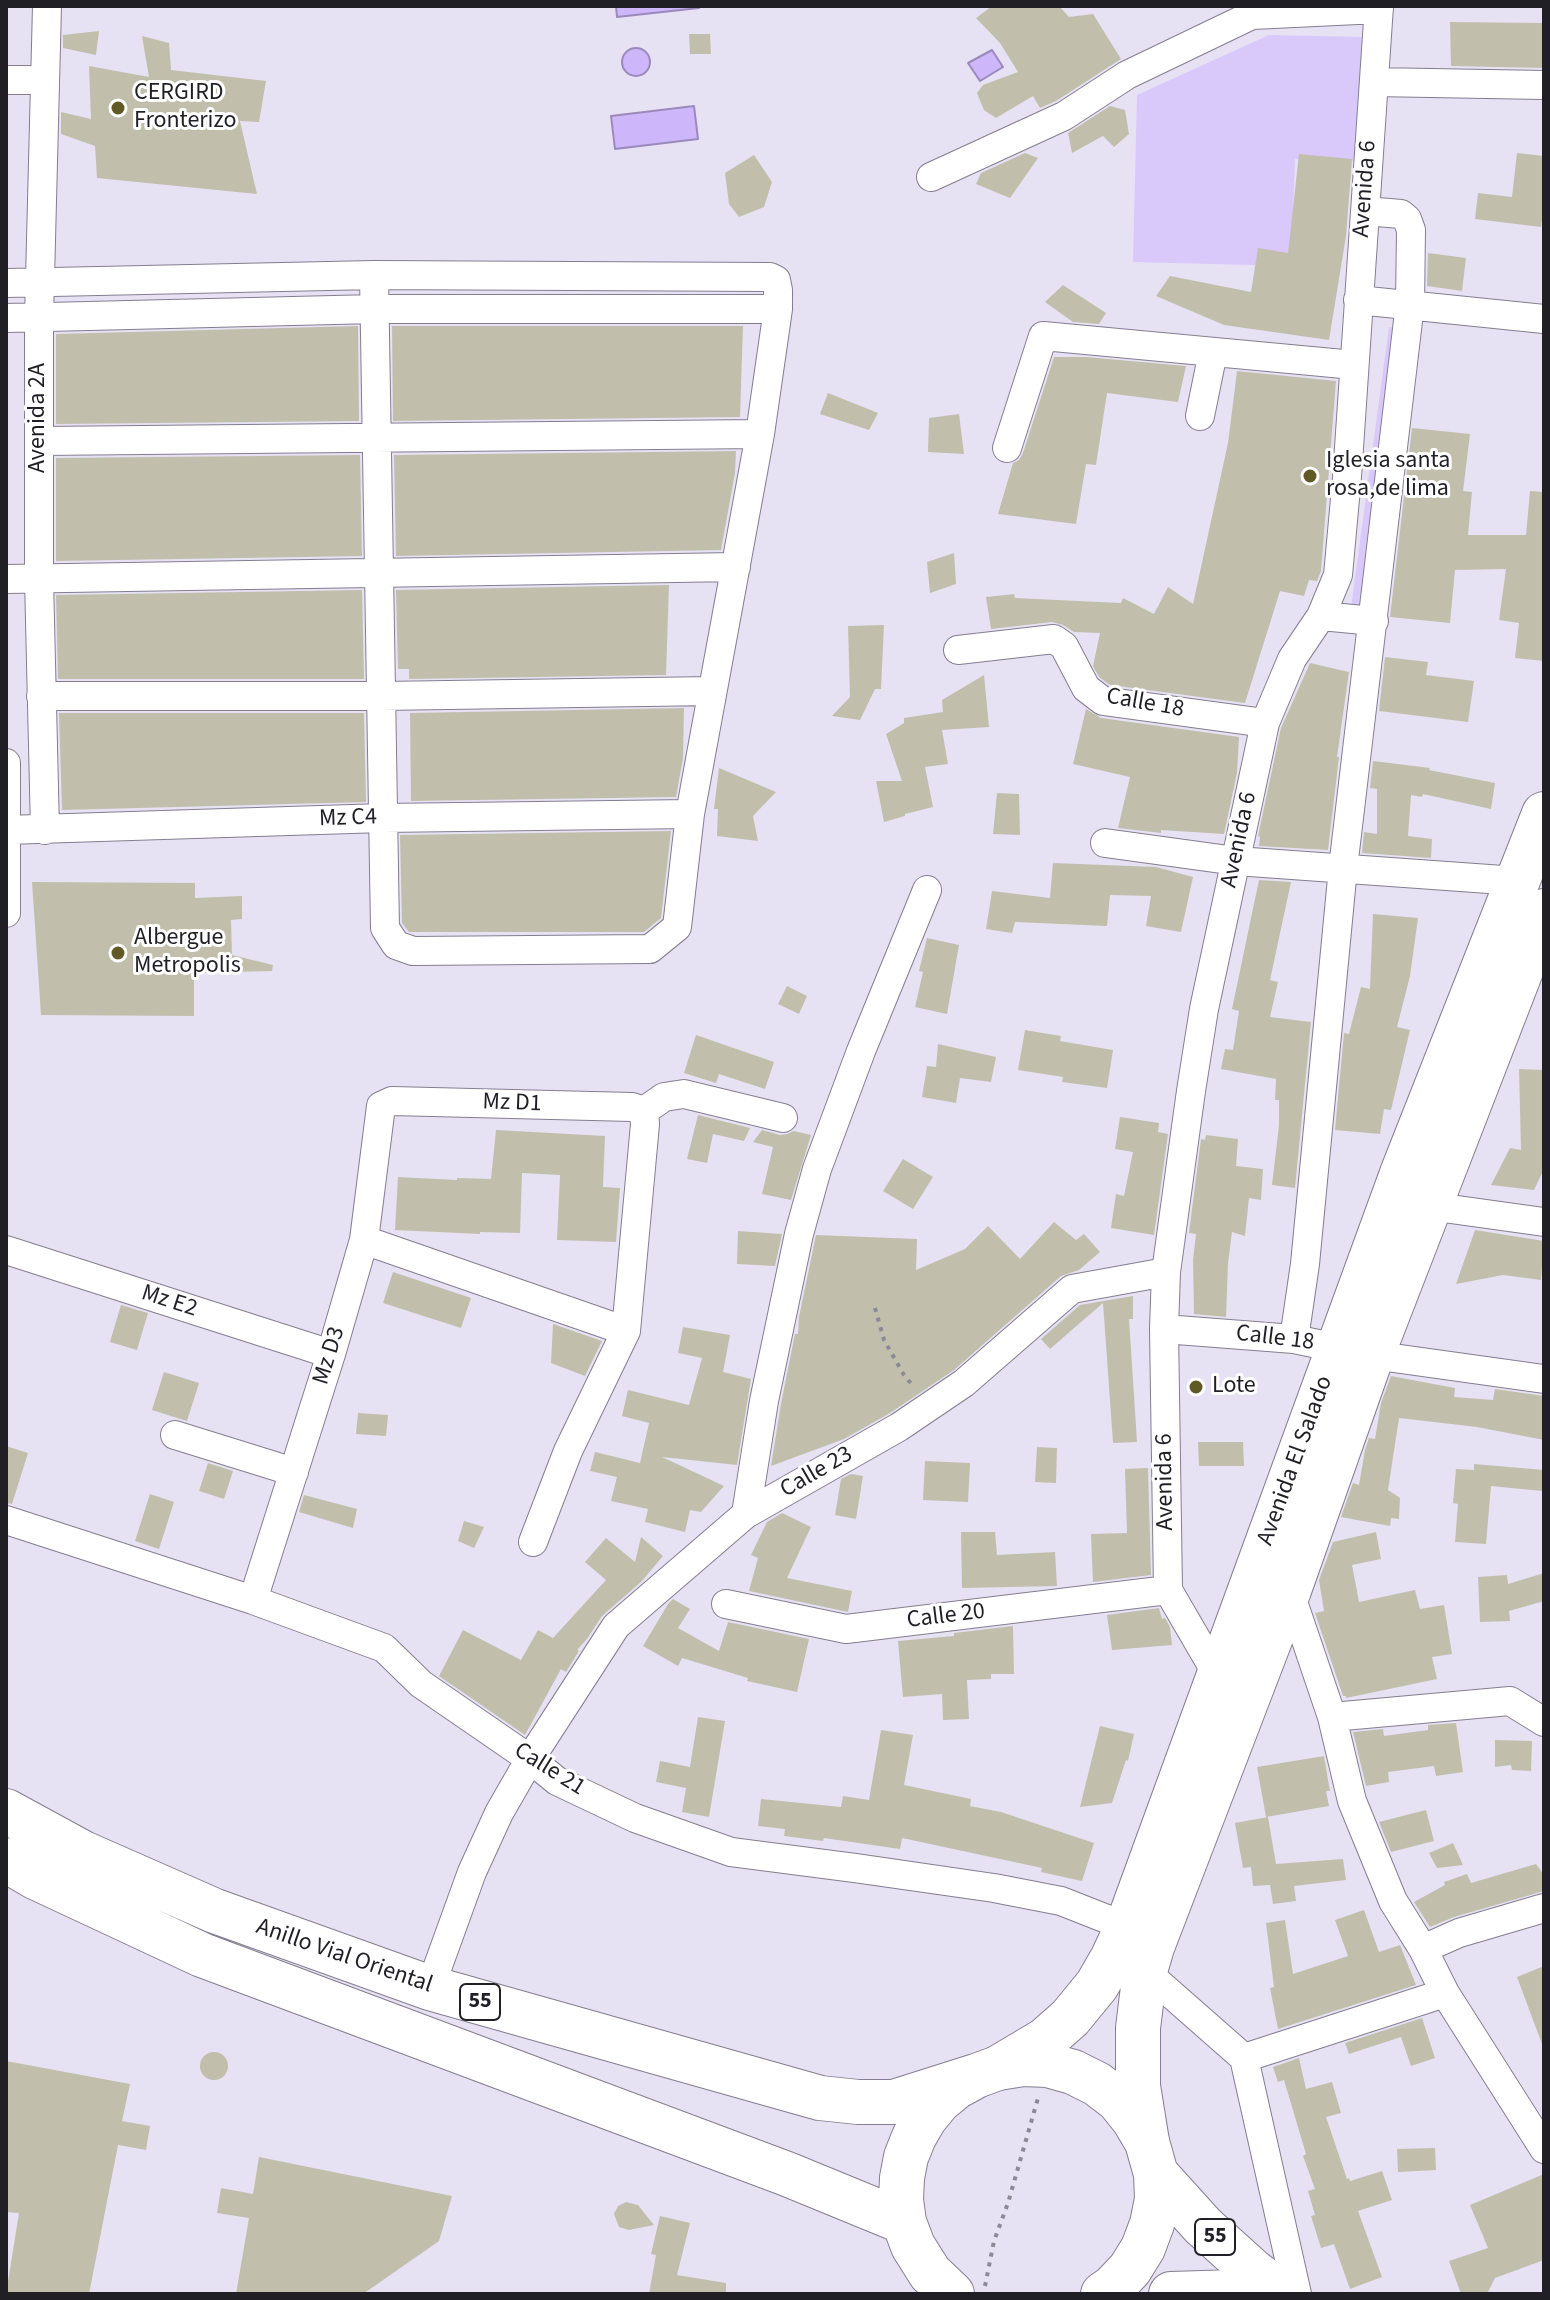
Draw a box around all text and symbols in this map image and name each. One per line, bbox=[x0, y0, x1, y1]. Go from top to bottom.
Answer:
place label: CERGIRD Fronterizo bbox=[134, 80, 236, 136]
marker: CERGIRD Fronterizo bbox=[109, 99, 127, 117]
street label: Avenida 6 bbox=[1348, 140, 1384, 238]
street label: Avenida 2A bbox=[25, 363, 53, 473]
place label: Iglesia santa rosa,de lima bbox=[1326, 448, 1450, 504]
marker: Iglesia santa rosa,de lima bbox=[1301, 467, 1319, 485]
street label: Calle 18 bbox=[1104, 683, 1186, 725]
street label: Avenida 6 bbox=[1216, 790, 1264, 890]
street label: Mz C4 bbox=[318, 804, 378, 834]
place label: Albergue Metropolis bbox=[134, 925, 241, 981]
marker: Albergue Metropolis bbox=[109, 944, 127, 962]
street label: Mz D1 bbox=[482, 1089, 542, 1119]
street label: Mz E2 bbox=[137, 1279, 201, 1325]
street label: Calle 18 bbox=[1234, 1320, 1316, 1358]
street label: Mz D3 bbox=[308, 1324, 352, 1388]
street label: Avenida El Salado bbox=[1252, 1372, 1340, 1550]
place label: Lote bbox=[1212, 1373, 1256, 1401]
marker: Lote bbox=[1187, 1378, 1205, 1396]
street label: Avenida 6 bbox=[1151, 1433, 1181, 1531]
street label: Calle 23 bbox=[776, 1441, 858, 1505]
street label: Calle 20 bbox=[905, 1598, 987, 1636]
street label: Calle 21 bbox=[508, 1737, 590, 1803]
street label: Anillo Vial Oriental bbox=[252, 1913, 436, 2001]
road number: 55 bbox=[460, 1984, 500, 2020]
road number: 55 bbox=[1195, 2219, 1235, 2255]

